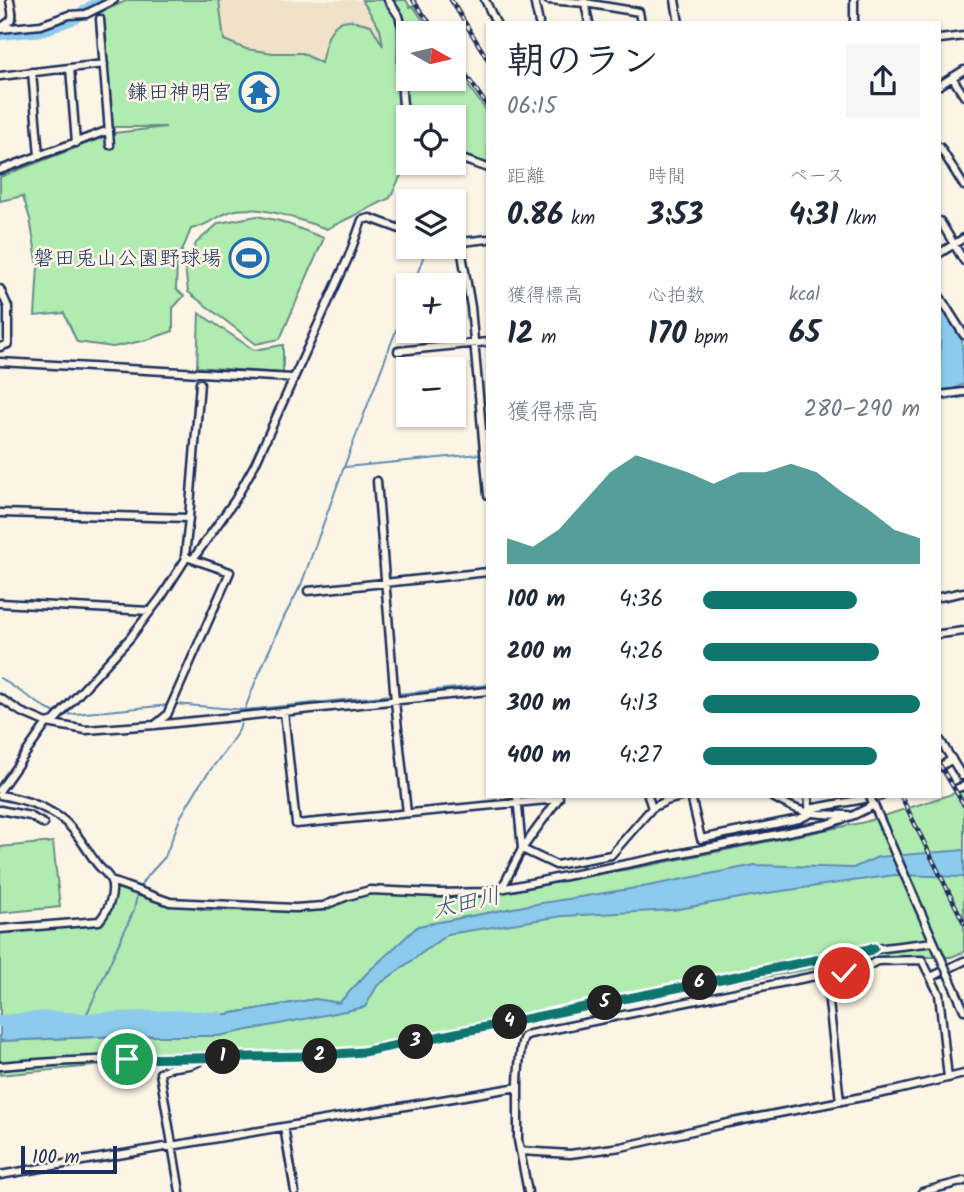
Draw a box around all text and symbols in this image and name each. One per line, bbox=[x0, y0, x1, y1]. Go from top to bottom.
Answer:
north arrow bbox=[396, 21, 466, 91]
map controls bbox=[396, 21, 466, 427]
text: 朝のラン bbox=[507, 33, 659, 93]
button: share bbox=[846, 44, 920, 118]
temple icon: 鎌田神明宮 bbox=[238, 71, 280, 113]
place label: 鎌田神明宮 bbox=[127, 77, 232, 110]
text: 06:15 bbox=[507, 89, 557, 125]
button: locate bbox=[396, 105, 466, 175]
text: 距離 bbox=[507, 162, 545, 192]
text: 時間 bbox=[648, 162, 686, 192]
text: ペース bbox=[789, 162, 845, 192]
button: layers bbox=[396, 189, 466, 259]
text: 0.86 bbox=[507, 192, 563, 240]
text: 3:53 bbox=[648, 192, 703, 240]
text: 4:31 bbox=[789, 192, 838, 240]
text: km bbox=[563, 204, 595, 234]
text: /km bbox=[838, 204, 877, 234]
sports icon: 磐田兎山公園野球場 bbox=[228, 237, 270, 279]
place label: 磐田兎山公園野球場 bbox=[33, 243, 222, 276]
button: + bbox=[396, 273, 466, 343]
text: kcal bbox=[789, 280, 820, 310]
text: 獲得標高 bbox=[507, 281, 583, 311]
text: 心拍数 bbox=[648, 281, 705, 311]
text: 65 bbox=[789, 310, 820, 358]
text: 12 bbox=[507, 311, 534, 359]
text: 170 bbox=[648, 311, 687, 359]
text: m bbox=[534, 323, 556, 353]
text: bpm bbox=[687, 323, 728, 353]
button: − bbox=[396, 357, 466, 427]
text: 280–290 m bbox=[804, 392, 920, 428]
text: 獲得標高 bbox=[507, 395, 599, 431]
text: 100 m bbox=[507, 582, 565, 618]
text: 4:36 bbox=[619, 582, 663, 618]
text: 200 m bbox=[507, 634, 572, 670]
text: 4:26 bbox=[619, 634, 663, 670]
text: 300 m bbox=[507, 686, 571, 722]
text: 4:13 bbox=[619, 686, 658, 722]
text: 400 m bbox=[507, 738, 571, 774]
text: 4:27 bbox=[619, 738, 661, 774]
water label: 太田川 bbox=[429, 879, 504, 929]
pin bbox=[814, 943, 874, 1003]
icon: check bbox=[825, 954, 863, 992]
pin: 6 bbox=[682, 965, 718, 1000]
text: 6 bbox=[694, 967, 705, 997]
pin: 5 bbox=[588, 986, 622, 1020]
text: 5 bbox=[600, 987, 609, 1017]
pin: 4 bbox=[492, 1004, 528, 1040]
text: 4 bbox=[504, 1006, 515, 1036]
pin: 3 bbox=[398, 1024, 434, 1060]
text: 3 bbox=[410, 1026, 421, 1056]
pin bbox=[97, 1029, 157, 1089]
pin: 2 bbox=[302, 1038, 338, 1074]
icon: arrive bbox=[108, 1040, 146, 1078]
pin: 1 bbox=[206, 1040, 241, 1074]
text: 2 bbox=[314, 1040, 325, 1070]
text: 1 bbox=[220, 1041, 225, 1071]
scale bar bbox=[21, 1143, 117, 1175]
text: 100 m bbox=[32, 1143, 80, 1173]

